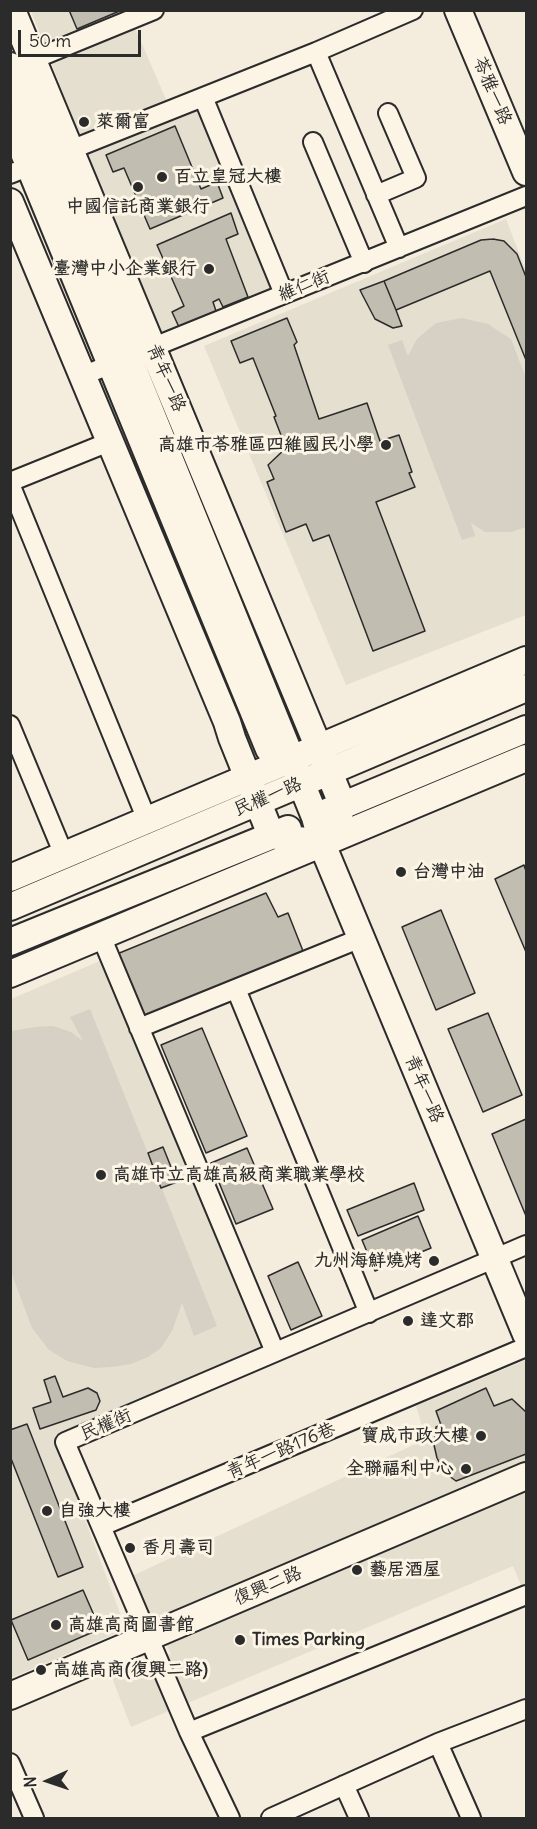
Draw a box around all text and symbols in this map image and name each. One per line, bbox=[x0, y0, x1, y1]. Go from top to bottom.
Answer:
scale bar bbox=[21, 18, 144, 56]
text: 50 m bbox=[29, 29, 71, 52]
street label: 苓雅一路 bbox=[468, 54, 516, 128]
place label: 萊爾富 bbox=[96, 111, 150, 133]
marker: 萊爾富 bbox=[77, 115, 91, 129]
place label: 百立皇冠大樓 bbox=[174, 166, 282, 188]
marker: 百立皇冠大樓 bbox=[155, 170, 169, 184]
marker: 中國信託商業銀行 bbox=[131, 180, 145, 194]
place label: 中國信託商業銀行 bbox=[66, 196, 210, 218]
place label: 臺灣中小企業銀行 bbox=[53, 258, 197, 280]
marker: 臺灣中小企業銀行 bbox=[202, 262, 216, 276]
street label: 維仁街 bbox=[275, 266, 333, 306]
street label: 青年一路 bbox=[142, 341, 190, 415]
place label: 高雄市苓雅區四維國民小學 bbox=[158, 434, 374, 456]
marker: 高雄市苓雅區四維國民小學 bbox=[379, 438, 393, 452]
street label: 民權一路 bbox=[231, 773, 305, 821]
place label: 台灣中油 bbox=[413, 861, 485, 883]
marker: 台灣中油 bbox=[394, 865, 408, 879]
street label: 青年一路 bbox=[400, 1052, 448, 1126]
place label: 高雄市立高雄高級商業職業學校 bbox=[113, 1164, 365, 1186]
marker: 高雄市立高雄高級商業職業學校 bbox=[94, 1168, 108, 1182]
place label: 九州海鮮燒烤 bbox=[314, 1250, 422, 1272]
marker: 九州海鮮燒烤 bbox=[427, 1254, 441, 1268]
place label: 達文郡 bbox=[420, 1310, 474, 1332]
marker: 達文郡 bbox=[401, 1314, 415, 1328]
street label: 民權街 bbox=[77, 1405, 135, 1445]
street label: 青年一路176巷 bbox=[223, 1418, 339, 1484]
place label: 寶成市政大樓 bbox=[361, 1425, 469, 1447]
marker: 寶成市政大樓 bbox=[474, 1429, 488, 1443]
place label: 全聯福利中心 bbox=[346, 1458, 454, 1480]
marker: 全聯福利中心 bbox=[459, 1462, 473, 1476]
place label: 自強大樓 bbox=[59, 1500, 131, 1522]
marker: 自強大樓 bbox=[40, 1504, 54, 1518]
place label: 香月壽司 bbox=[142, 1537, 214, 1559]
marker: 香月壽司 bbox=[123, 1541, 137, 1555]
place label: 藝居酒屋 bbox=[369, 1559, 441, 1581]
street label: 復興二路 bbox=[231, 1562, 305, 1610]
marker: 藝居酒屋 bbox=[350, 1563, 364, 1577]
place label: 高雄高商圖書館 bbox=[68, 1614, 194, 1636]
marker: 高雄高商圖書館 bbox=[49, 1618, 63, 1632]
place label: Times Parking bbox=[252, 1629, 365, 1651]
marker: Times Parking bbox=[233, 1633, 247, 1647]
place label: 高雄高商(復興二路) bbox=[53, 1659, 208, 1681]
marker: 高雄高商(復興二路) bbox=[34, 1663, 48, 1677]
north arrow bbox=[18, 1751, 78, 1811]
text: N bbox=[20, 1776, 40, 1788]

